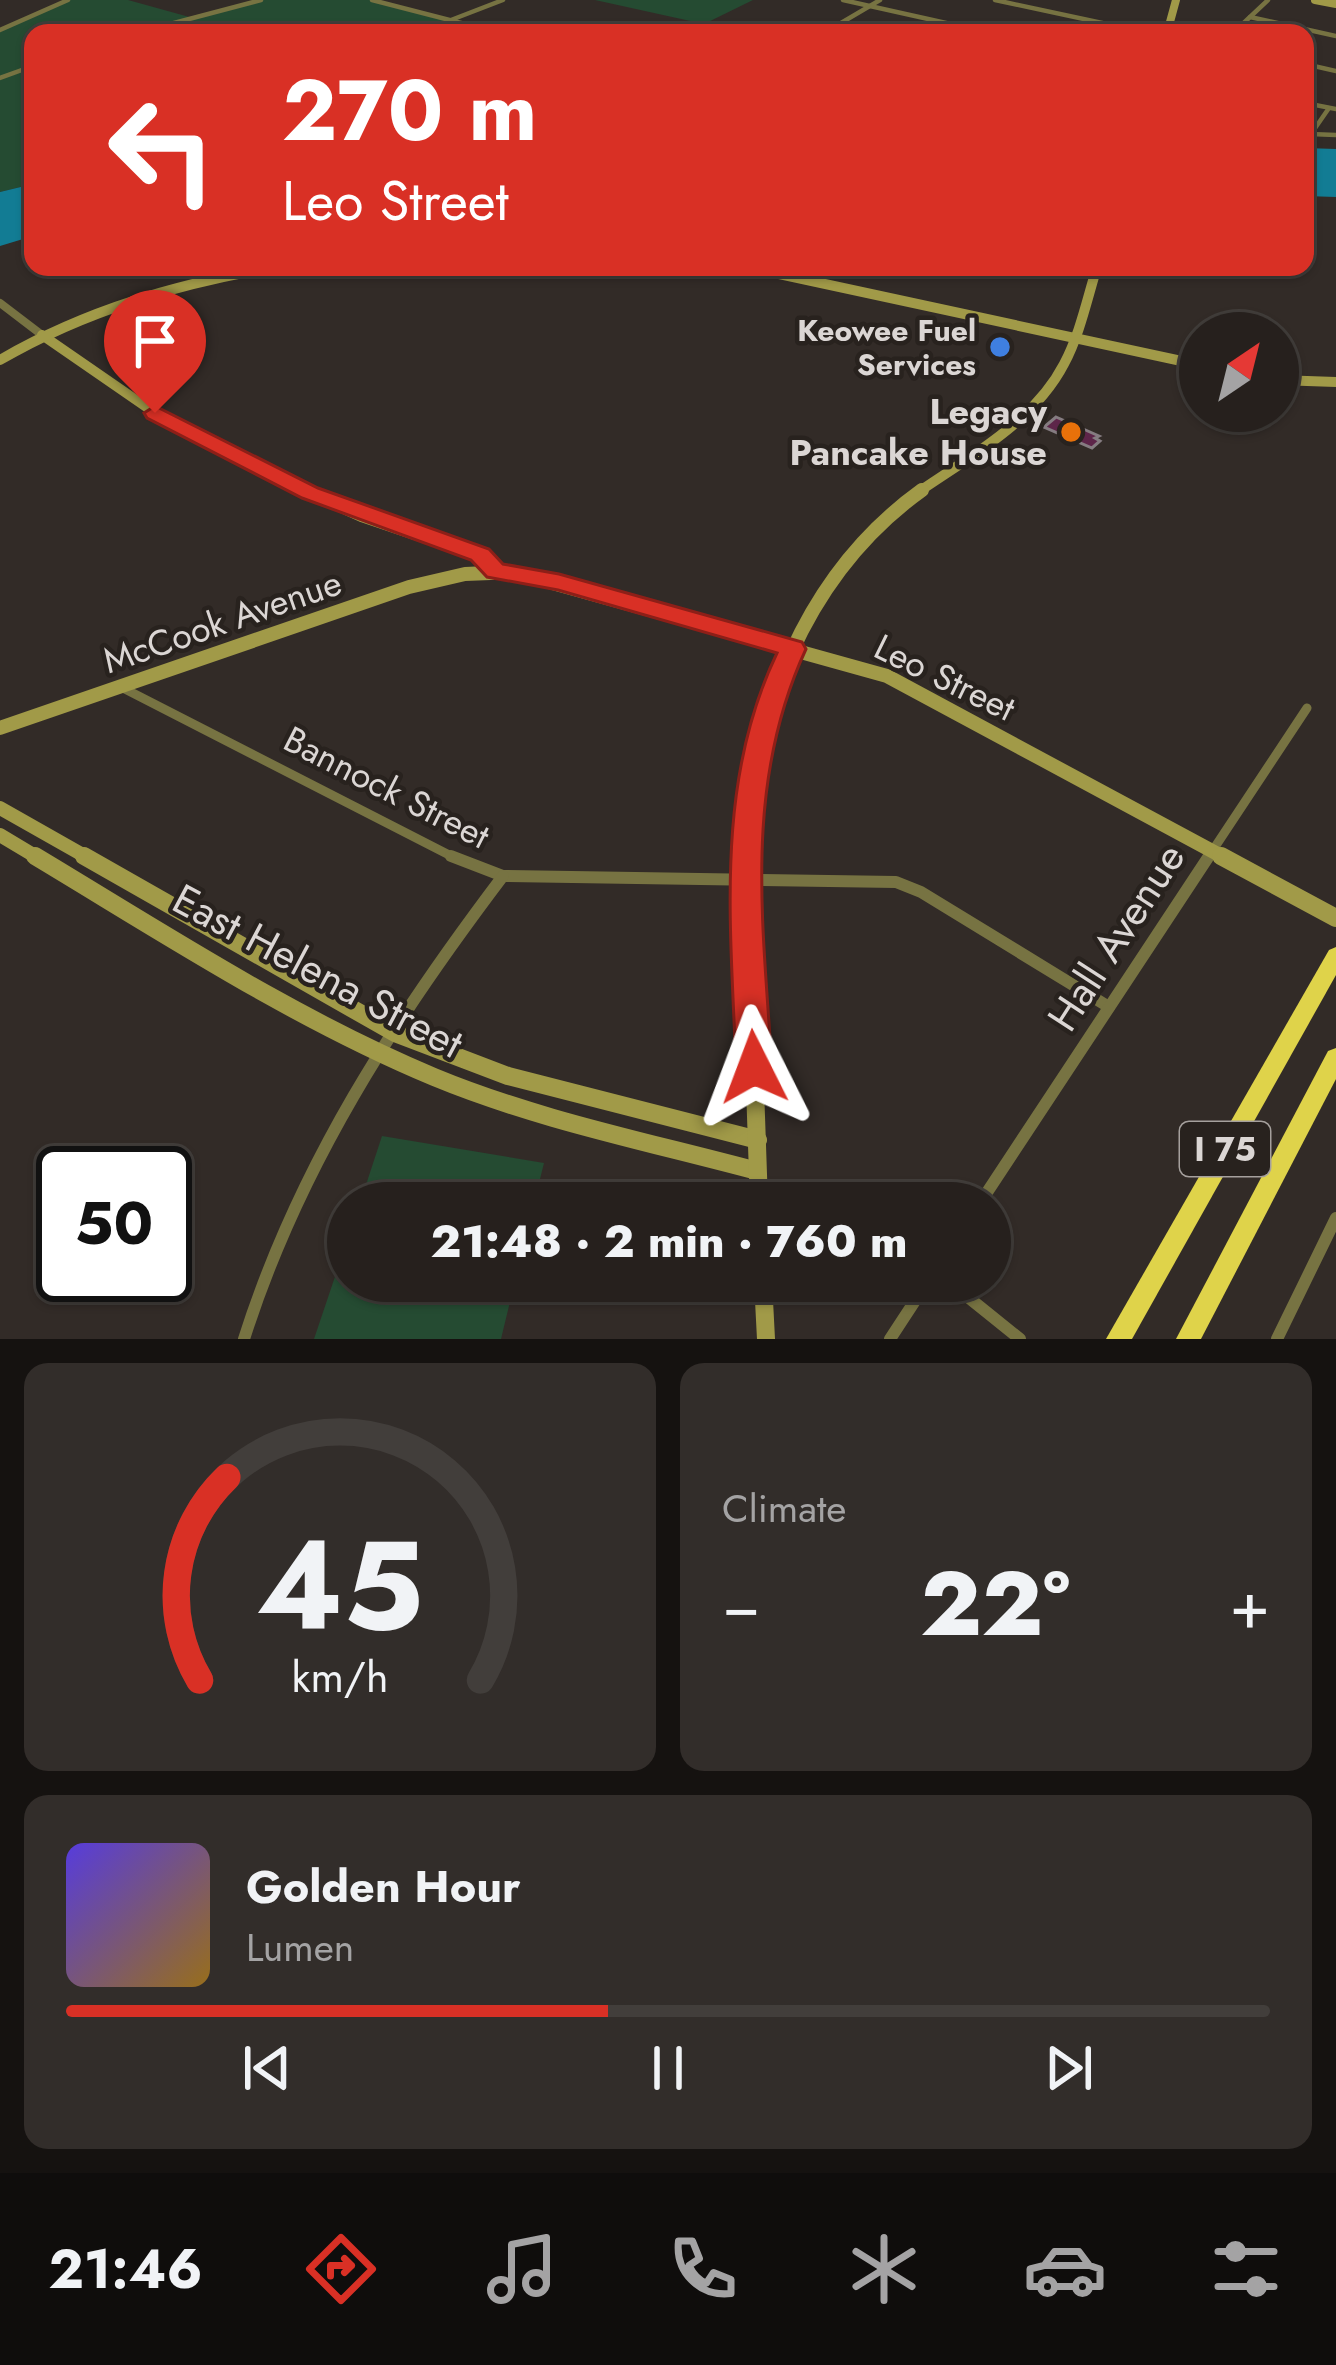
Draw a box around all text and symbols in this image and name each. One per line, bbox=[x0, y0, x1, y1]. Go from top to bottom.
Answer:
text: 270 m bbox=[282, 50, 537, 172]
icon: left bbox=[84, 72, 240, 228]
text: Leo Street bbox=[282, 162, 509, 240]
pin bbox=[104, 290, 206, 413]
icon: arrive bbox=[122, 308, 188, 374]
place label: Keowee Fuel Services bbox=[797, 309, 976, 386]
north arrow bbox=[1179, 312, 1299, 432]
map controls bbox=[1179, 312, 1299, 432]
marker: Keowee Fuel Services bbox=[987, 334, 1013, 360]
place label: Legacy Pancake House bbox=[789, 385, 1048, 478]
marker: Legacy Pancake House bbox=[1058, 419, 1084, 445]
street label: McCook Avenue bbox=[96, 556, 348, 686]
street label: Leo Street bbox=[866, 621, 1025, 734]
street label: Bannock Street bbox=[275, 713, 499, 861]
street label: Hall Avenue bbox=[1032, 831, 1200, 1043]
street label: East Helena Street bbox=[162, 869, 474, 1073]
position arrow bbox=[691, 1004, 817, 1130]
road number: I 75 bbox=[1180, 1122, 1270, 1176]
speed limit sign: 50 bbox=[36, 1146, 192, 1302]
text: 21:48 · 2 min · 760 m bbox=[430, 1209, 908, 1274]
text: Climate bbox=[722, 1480, 846, 1537]
text: 45 bbox=[256, 1495, 424, 1676]
text: 22° bbox=[920, 1539, 1070, 1669]
text: − bbox=[722, 1557, 761, 1653]
text: + bbox=[1229, 1557, 1270, 1653]
text: km/h bbox=[292, 1646, 388, 1708]
text: Golden Hour bbox=[246, 1854, 521, 1919]
text: Lumen bbox=[246, 1919, 354, 1976]
icon: previous bbox=[234, 2035, 300, 2101]
icon: pause bbox=[635, 2035, 701, 2101]
icon: next bbox=[1036, 2035, 1102, 2101]
icon: directions bbox=[299, 2227, 383, 2311]
icon: music bbox=[480, 2227, 564, 2311]
icon: phone bbox=[661, 2227, 745, 2311]
icon: climate bbox=[842, 2227, 926, 2311]
icon: car bbox=[1023, 2227, 1107, 2311]
icon: filters bbox=[1204, 2227, 1288, 2311]
text: 21:46 bbox=[48, 2230, 203, 2308]

